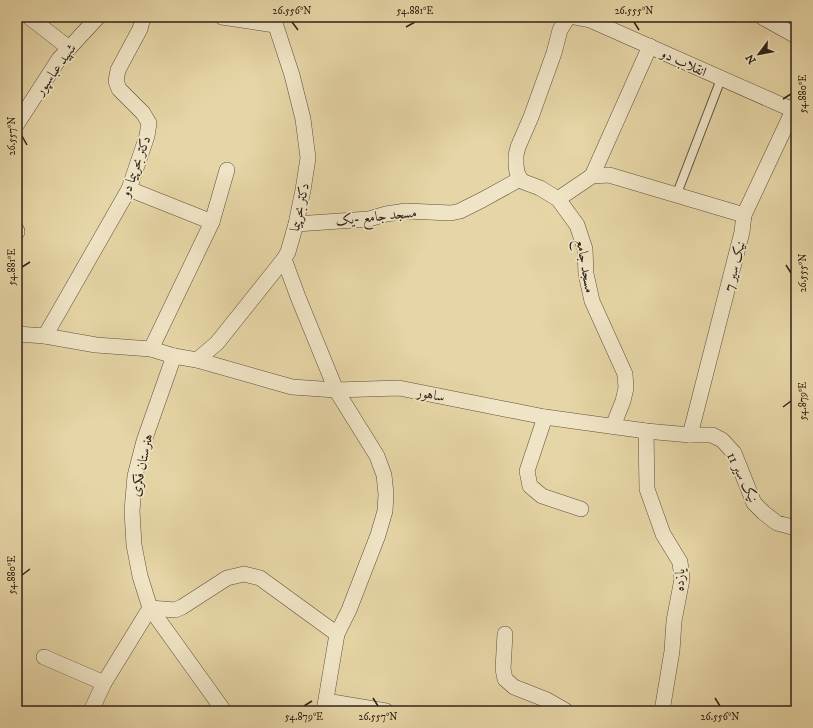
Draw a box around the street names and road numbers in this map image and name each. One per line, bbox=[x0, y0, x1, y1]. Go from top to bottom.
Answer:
street label: شهید عباسپور bbox=[30, 40, 81, 101]
street label: انقلاب دو bbox=[656, 44, 709, 81]
street label: دکتر بحرپیما دو bbox=[116, 133, 155, 201]
street label: دکتر بحرپیما bbox=[286, 181, 314, 233]
street label: مسجد جامع -یک bbox=[335, 204, 418, 234]
street label: مسجد جامع bbox=[567, 238, 599, 295]
street label: نیک سیر 7 bbox=[720, 239, 750, 293]
street label: ساهور bbox=[413, 383, 446, 406]
street label: هنرستان فکری bbox=[127, 432, 157, 498]
street label: نیک سیر 11 bbox=[722, 449, 762, 506]
street label: یازده bbox=[671, 567, 689, 592]

